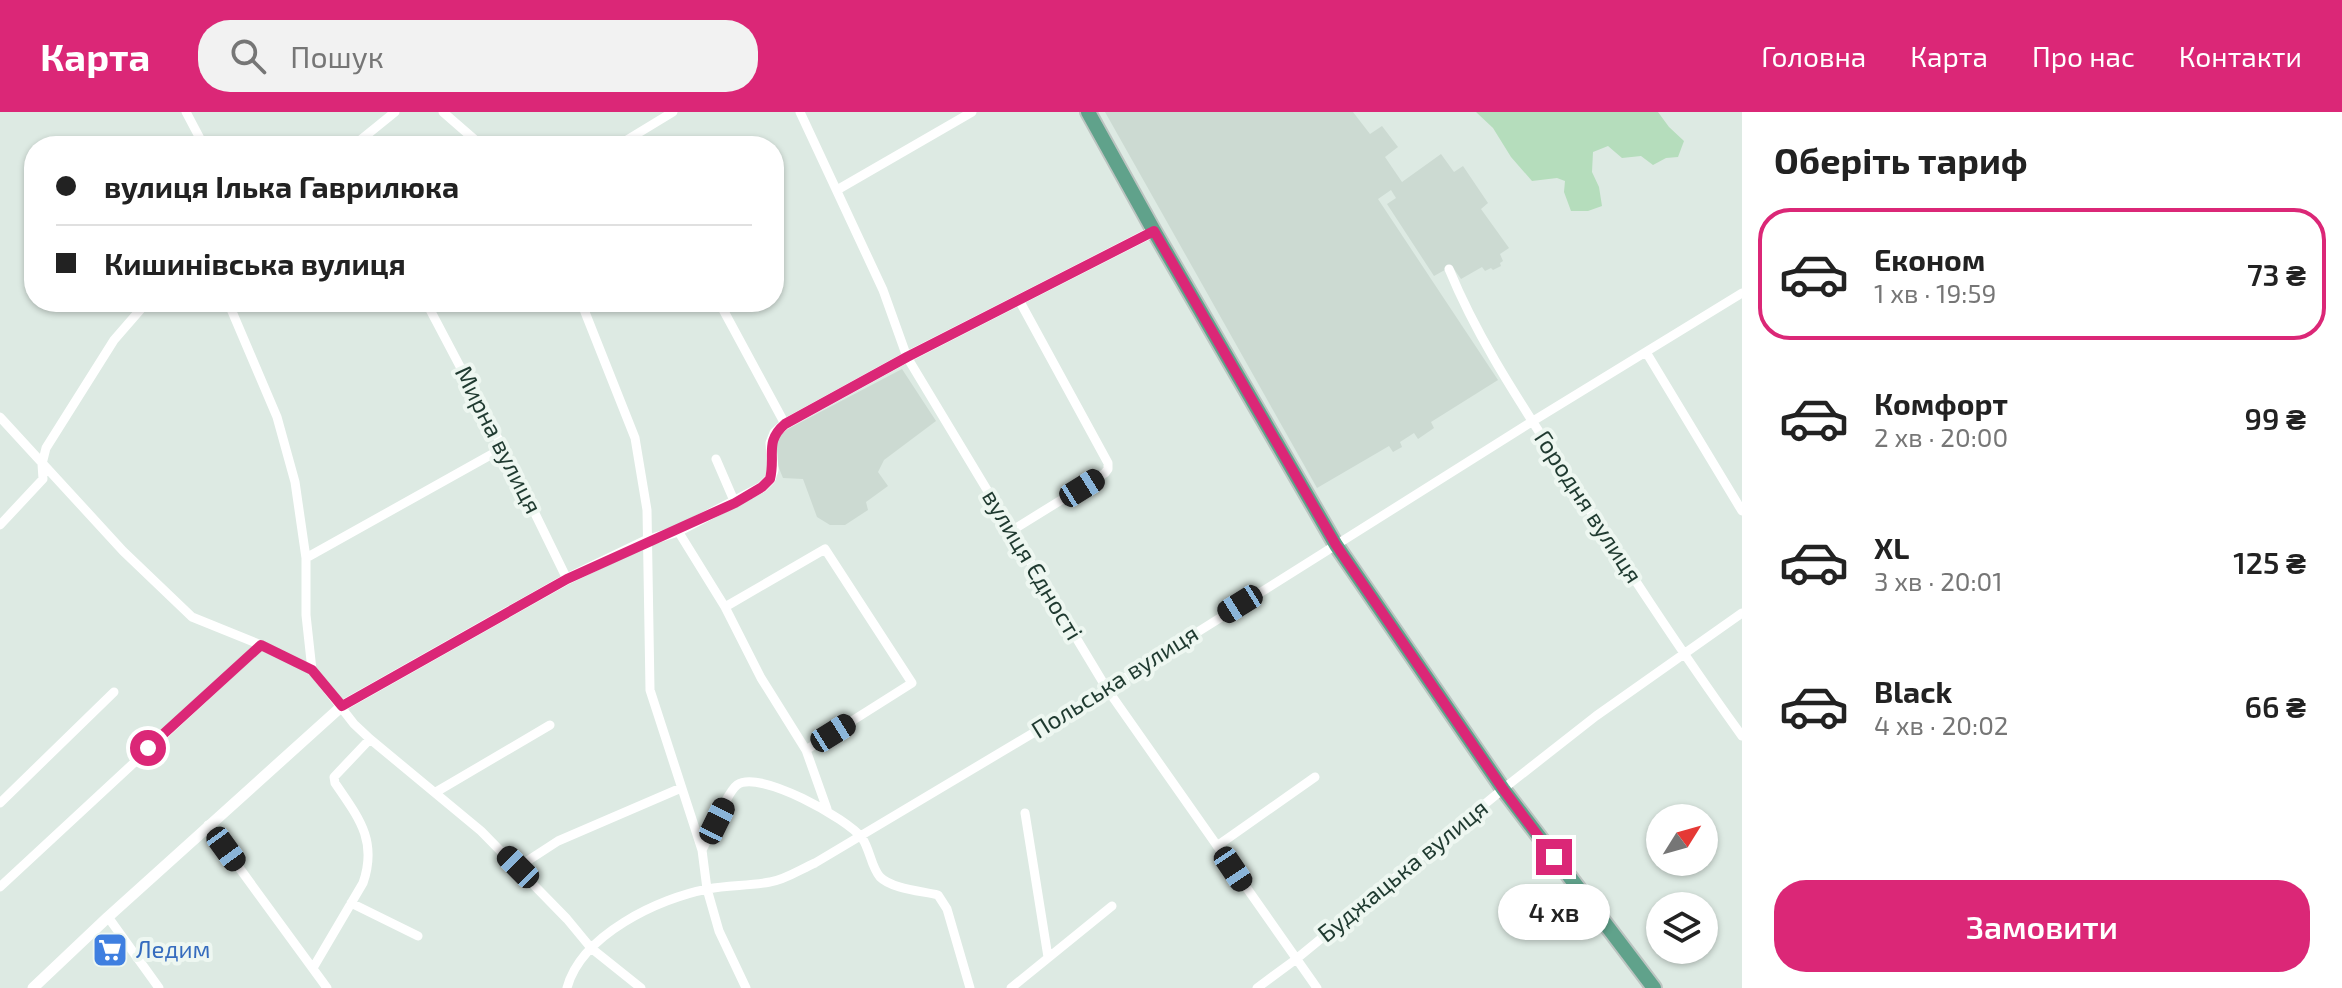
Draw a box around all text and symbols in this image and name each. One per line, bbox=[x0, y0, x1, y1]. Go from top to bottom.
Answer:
search box bbox=[198, 20, 758, 92]
text: Карта bbox=[40, 33, 150, 79]
icon: search bbox=[226, 34, 270, 78]
text: Пошук bbox=[290, 38, 384, 74]
text: Головна bbox=[1761, 39, 1866, 73]
text: Карта bbox=[1910, 39, 1988, 73]
text: Про нас bbox=[2032, 39, 2135, 73]
text: Контакти bbox=[2179, 39, 2302, 73]
text: Оберіть тариф bbox=[1774, 138, 2028, 181]
text: вулиця Ілька Гаврилюка bbox=[104, 168, 459, 204]
icon: car bbox=[1778, 238, 1850, 310]
text: Економ bbox=[1874, 241, 1985, 277]
text: Кишинівська вулиця bbox=[104, 245, 406, 281]
text: 73 ₴ bbox=[2247, 256, 2306, 292]
text: 1 хв · 19:59 bbox=[1874, 277, 1996, 308]
street label: Мирна вулиця bbox=[449, 361, 549, 518]
icon: car bbox=[1778, 382, 1850, 454]
text: Комфорт bbox=[1874, 385, 2008, 421]
text: 99 ₴ bbox=[2245, 400, 2306, 436]
text: 2 хв · 20:00 bbox=[1874, 421, 2008, 452]
street label: Городня вулиця bbox=[1528, 424, 1649, 589]
car bbox=[1055, 465, 1109, 511]
street label: вулиця Єдності bbox=[976, 484, 1090, 645]
icon: car bbox=[1778, 526, 1850, 598]
text: XL bbox=[1874, 529, 1909, 565]
text: 125 ₴ bbox=[2233, 544, 2306, 580]
text: 3 хв · 20:01 bbox=[1874, 565, 2003, 596]
car bbox=[1213, 581, 1267, 627]
street label: Польська вулиця bbox=[1025, 618, 1203, 745]
icon: car bbox=[1778, 670, 1850, 742]
text: Black bbox=[1874, 673, 1952, 709]
text: 66 ₴ bbox=[2245, 688, 2306, 724]
text: 4 хв · 20:02 bbox=[1874, 709, 2008, 740]
car bbox=[806, 710, 860, 756]
route start bbox=[130, 730, 166, 766]
street label: Буджацька вулиця bbox=[1311, 792, 1494, 948]
car bbox=[696, 794, 738, 848]
north arrow bbox=[1646, 804, 1718, 876]
map controls bbox=[1646, 804, 1718, 964]
car bbox=[202, 823, 250, 875]
route end bbox=[1536, 839, 1572, 875]
car bbox=[493, 842, 543, 892]
car bbox=[1210, 842, 1256, 896]
button: Замовити bbox=[1774, 880, 2310, 972]
callout: 4 хв bbox=[1498, 885, 1610, 941]
button: layers bbox=[1646, 892, 1718, 964]
text: 4 хв bbox=[1528, 896, 1580, 927]
supermarket icon: Ледим bbox=[91, 931, 129, 969]
place label: Ледим bbox=[136, 934, 211, 963]

